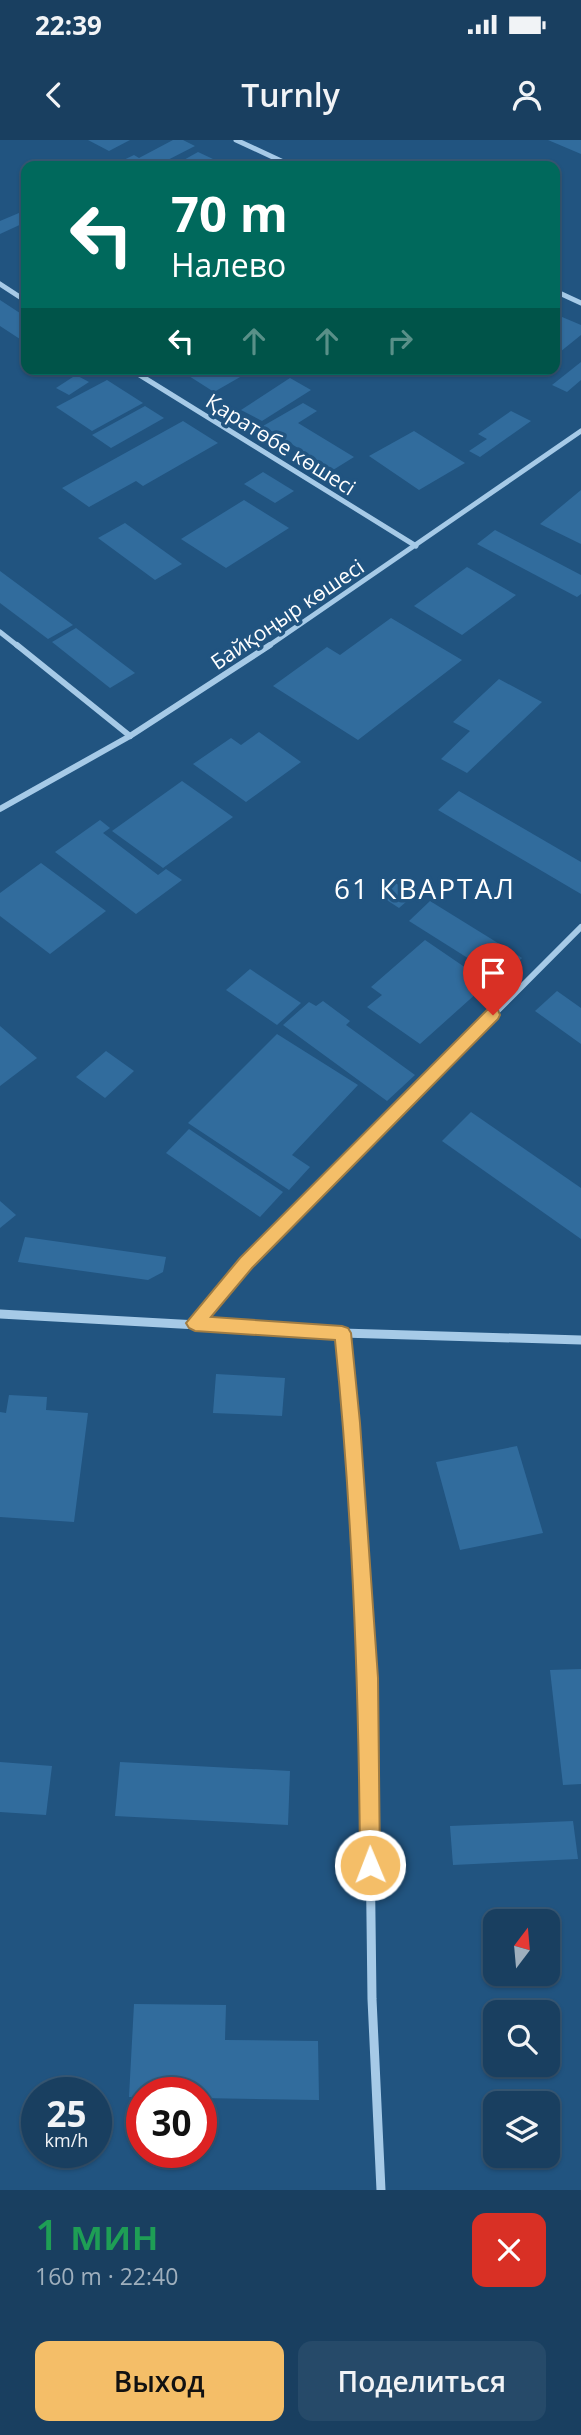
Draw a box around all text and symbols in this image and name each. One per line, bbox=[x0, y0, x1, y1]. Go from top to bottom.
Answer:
text: 22:39 bbox=[35, 7, 102, 43]
text: Turnly bbox=[241, 73, 340, 116]
icon: back bbox=[35, 76, 73, 114]
icon: person bbox=[508, 76, 546, 114]
text: 70 m bbox=[171, 180, 288, 246]
icon: left bbox=[56, 189, 147, 280]
text: Налево bbox=[171, 243, 286, 286]
icon: left bbox=[162, 322, 200, 360]
icon: ahead bbox=[235, 322, 273, 360]
icon: ahead bbox=[308, 322, 346, 360]
icon: right bbox=[381, 322, 419, 360]
street label: Қаратөбе көшесі bbox=[201, 387, 361, 501]
street label: Байқоңыр көшесі bbox=[205, 552, 369, 676]
district label: 61 КВАРТАЛ bbox=[334, 869, 516, 907]
pin bbox=[463, 943, 523, 1015]
icon: arrive bbox=[474, 954, 512, 992]
position arrow bbox=[333, 1828, 407, 1902]
north arrow bbox=[483, 1909, 560, 1986]
map controls bbox=[483, 1909, 560, 2168]
button: search bbox=[483, 2000, 560, 2077]
speed limit sign: 30 bbox=[126, 2077, 217, 2168]
text: 25 bbox=[46, 2090, 87, 2137]
button: layers bbox=[483, 2091, 560, 2168]
text: km/h bbox=[45, 2128, 88, 2152]
text: 1 мин bbox=[35, 2205, 159, 2262]
button: close bbox=[472, 2213, 546, 2287]
text: 160 m · 22:40 bbox=[35, 2260, 178, 2292]
button: Выход bbox=[35, 2341, 284, 2421]
button: Поделиться bbox=[298, 2341, 546, 2421]

